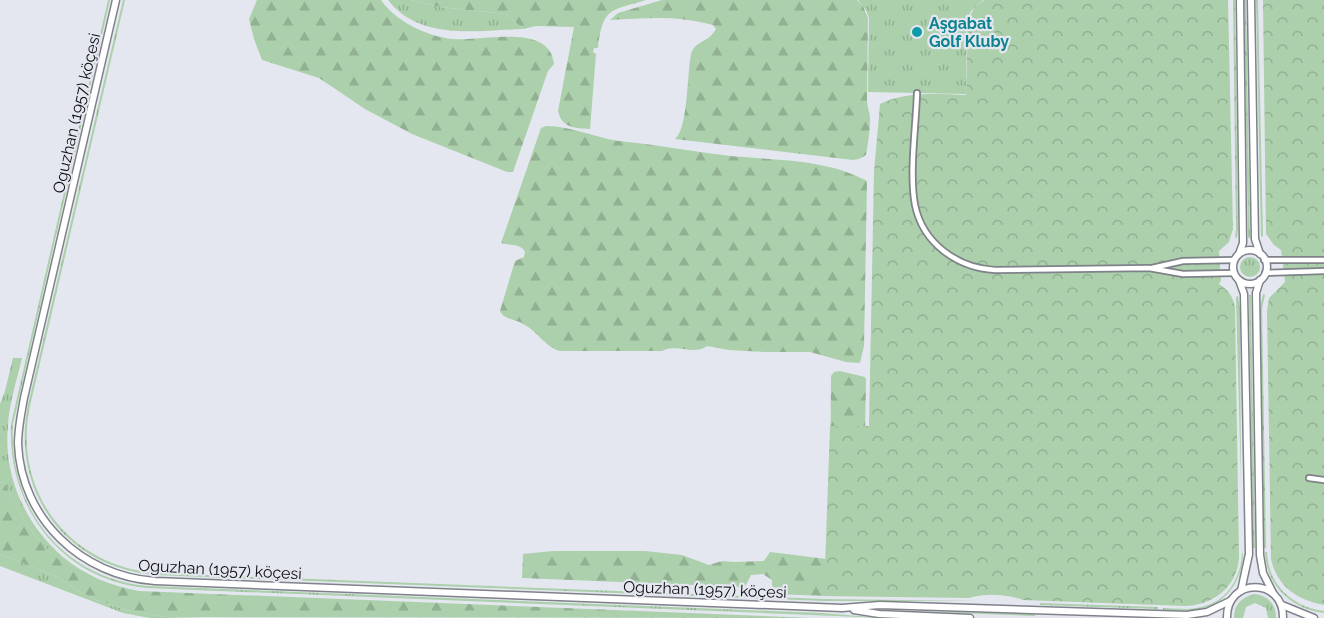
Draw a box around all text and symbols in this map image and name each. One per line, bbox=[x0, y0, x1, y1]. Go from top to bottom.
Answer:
place label: Aşgabat Golf Kluby bbox=[929, 14, 1009, 51]
marker: Aşgabat Golf Kluby bbox=[910, 25, 924, 39]
street label: Oguzhan (1957) köçesi bbox=[49, 31, 104, 195]
street label: Oguzhan (1957) köçesi bbox=[138, 556, 302, 583]
street label: Oguzhan (1957) köçesi bbox=[623, 577, 787, 602]

